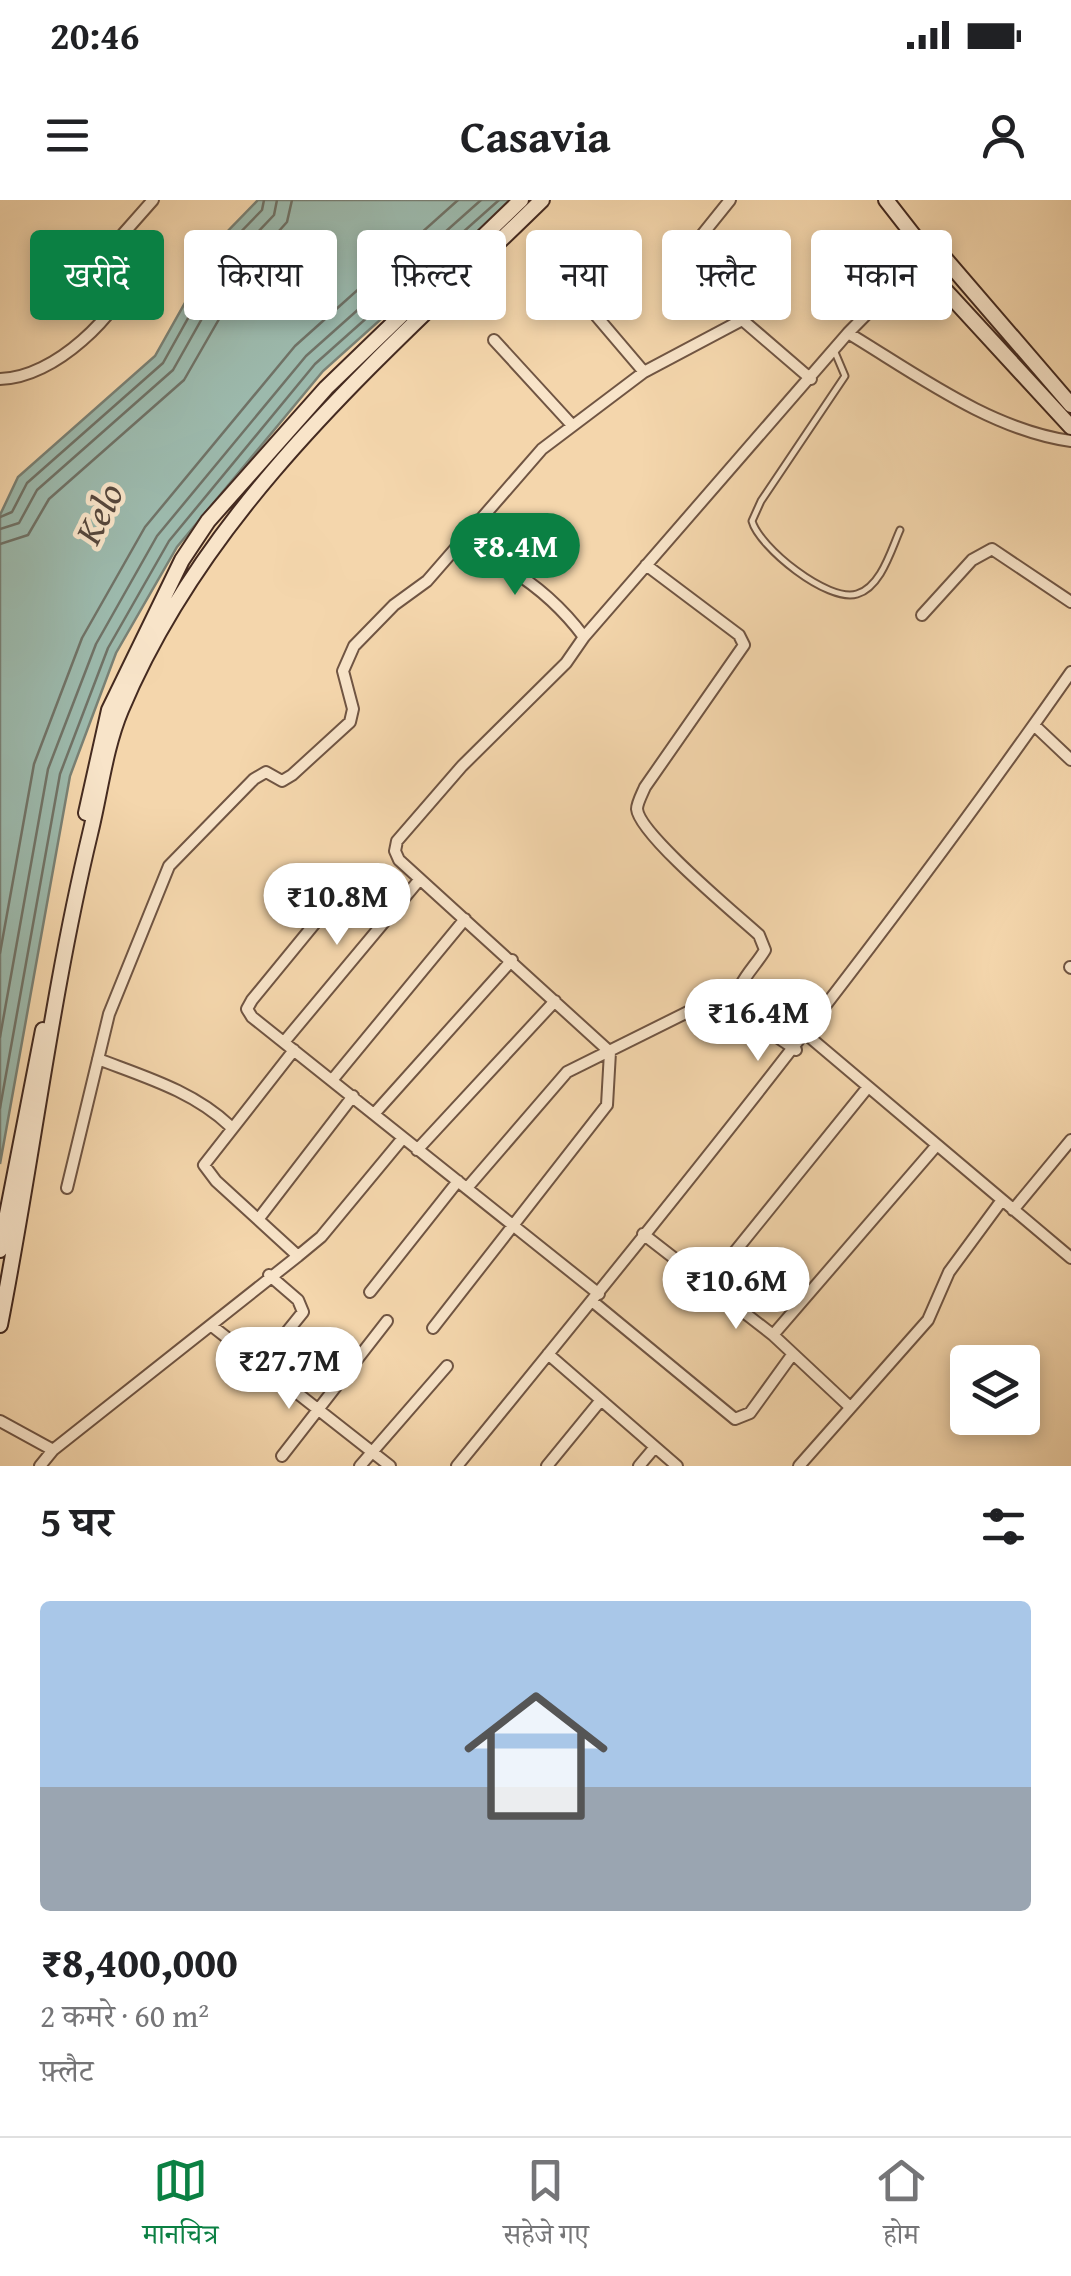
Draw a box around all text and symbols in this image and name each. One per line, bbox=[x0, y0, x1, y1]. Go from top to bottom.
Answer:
text: 20:46 bbox=[50, 7, 140, 63]
text: Casavia bbox=[460, 103, 611, 168]
icon: menu bbox=[40, 108, 95, 163]
icon: person bbox=[976, 108, 1031, 163]
chip: खरीदें bbox=[30, 230, 164, 320]
chip: किराया bbox=[184, 230, 337, 320]
chip: फ़िल्टर bbox=[357, 230, 506, 320]
chip: नया bbox=[526, 230, 642, 320]
chip: फ़्लैट bbox=[662, 230, 791, 320]
chip: मकान bbox=[811, 230, 952, 320]
water label: Kelo bbox=[59, 473, 137, 554]
pin: ₹8.4M bbox=[445, 513, 585, 598]
text: ₹8.4M bbox=[472, 522, 558, 569]
pin: ₹10.8M bbox=[256, 863, 418, 948]
text: ₹10.8M bbox=[286, 872, 388, 919]
pin: ₹16.4M bbox=[677, 979, 839, 1064]
text: ₹16.4M bbox=[707, 988, 809, 1035]
pin: ₹10.6M bbox=[655, 1247, 817, 1332]
text: ₹10.6M bbox=[685, 1256, 787, 1303]
pin: ₹27.7M bbox=[208, 1327, 370, 1412]
text: ₹27.7M bbox=[238, 1336, 340, 1383]
map controls bbox=[950, 1345, 1040, 1435]
button: layers bbox=[950, 1345, 1040, 1435]
text: 5 घर bbox=[40, 1490, 113, 1551]
icon: filters bbox=[976, 1499, 1031, 1554]
icon: home bbox=[446, 1666, 626, 1846]
text: ₹8,400,000 bbox=[40, 1931, 238, 1992]
text: 2 कमरे · 60 m² bbox=[40, 1992, 209, 2039]
text: फ़्लैट bbox=[40, 2047, 93, 2094]
tab: मानचित्र bbox=[142, 2153, 218, 2262]
tab: सहेजे गए bbox=[503, 2153, 589, 2262]
tab: होम bbox=[874, 2153, 929, 2262]

